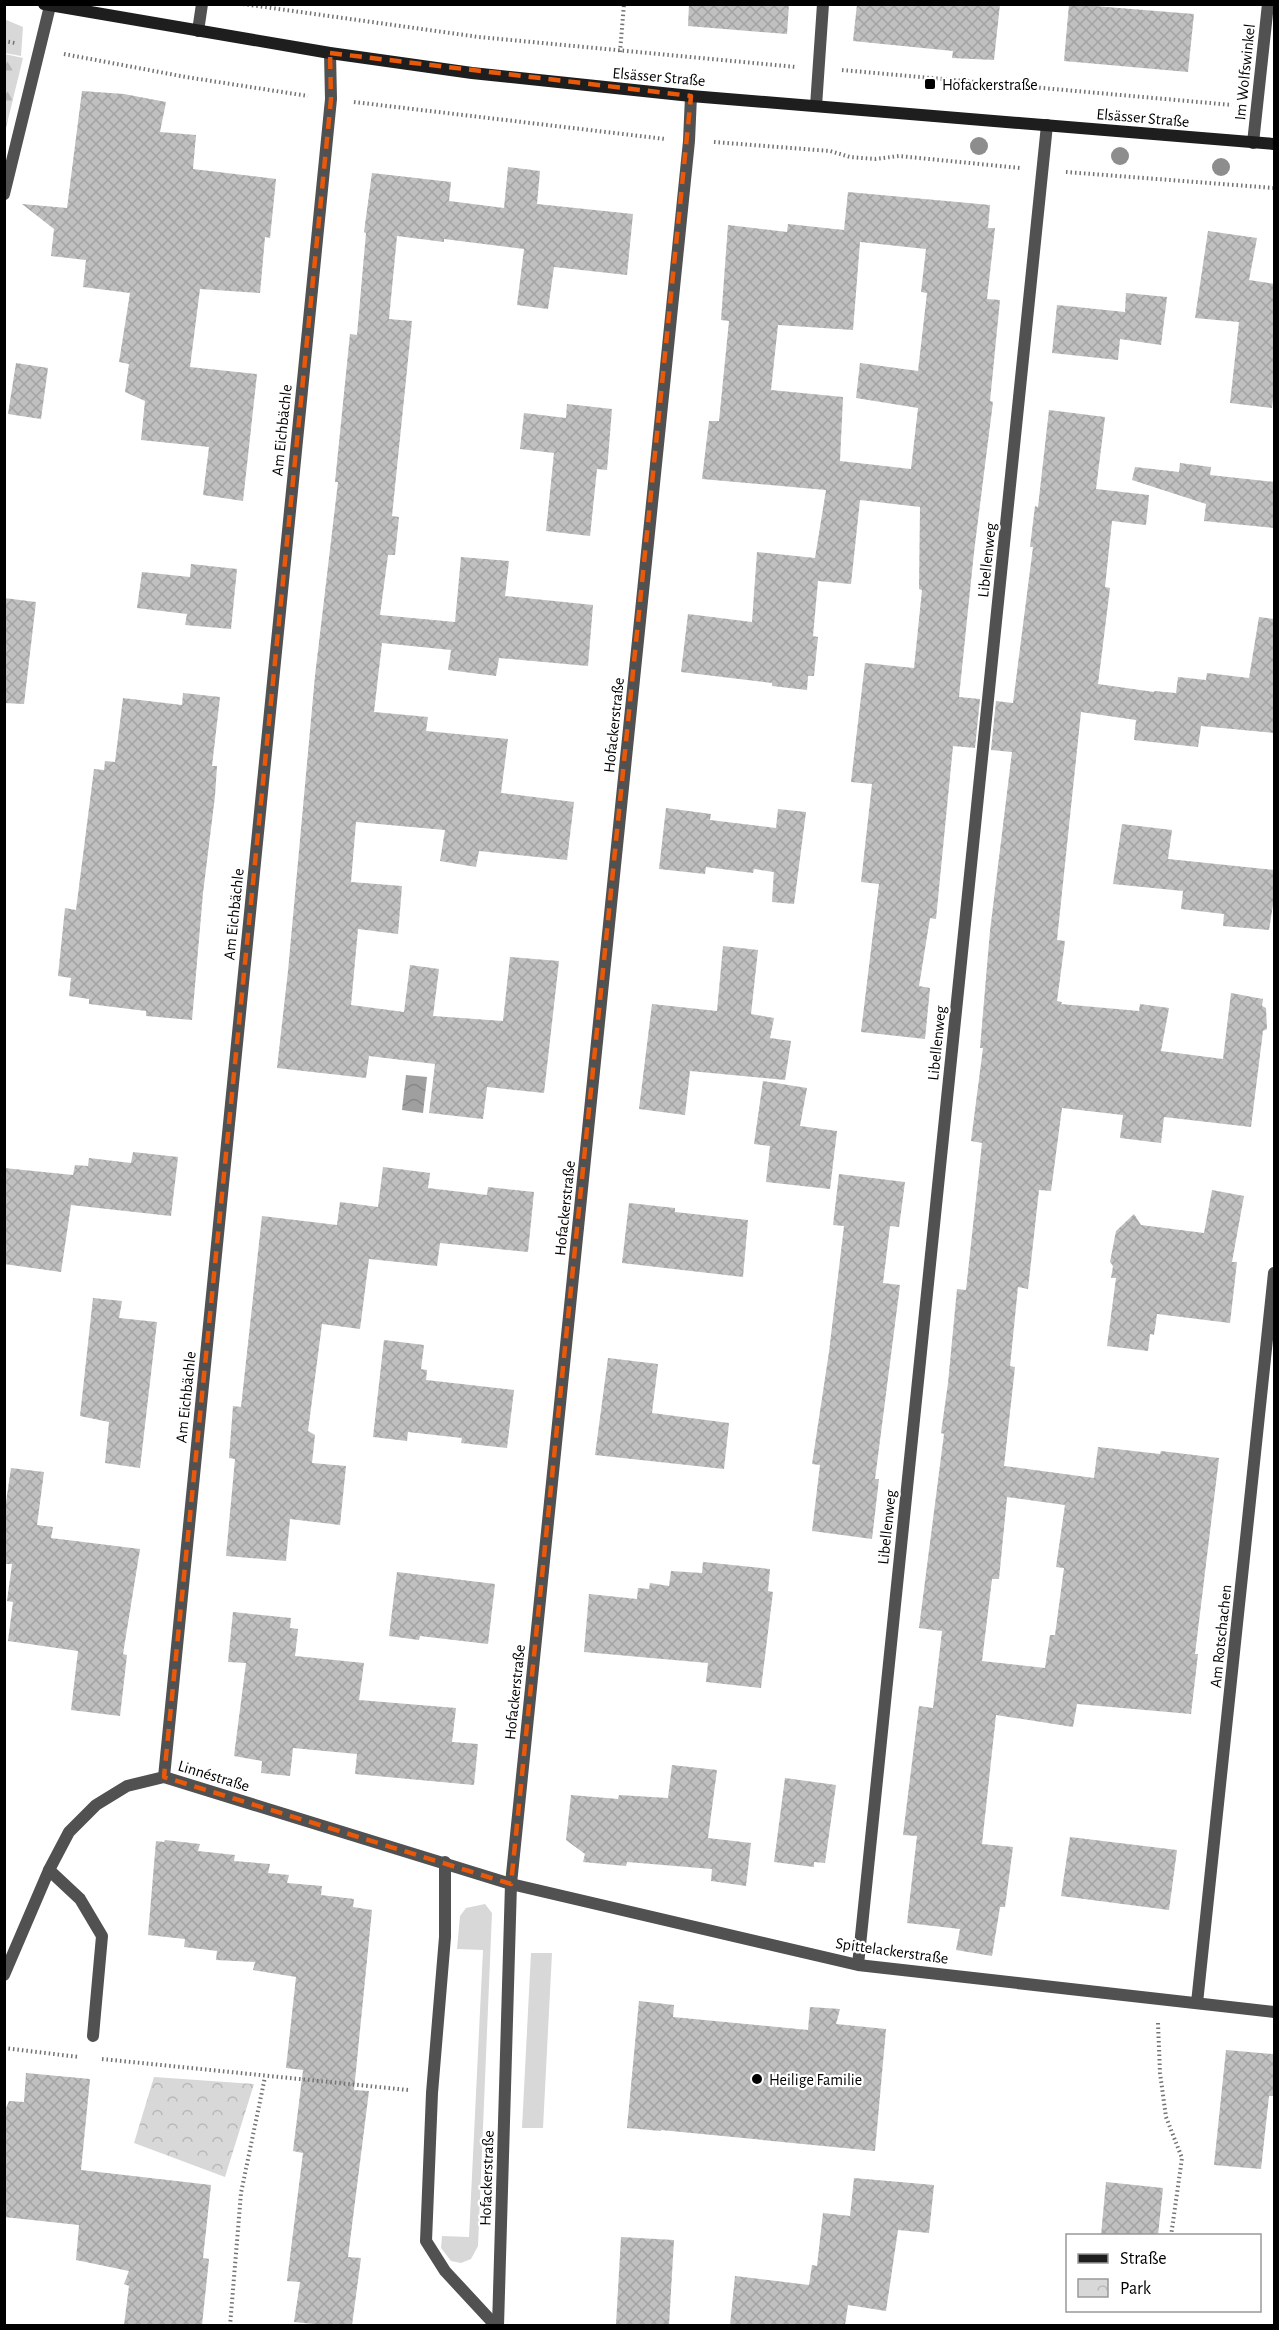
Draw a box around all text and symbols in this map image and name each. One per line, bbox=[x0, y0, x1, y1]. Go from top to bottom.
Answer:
street label: Im Wolfswinkel bbox=[1232, 23, 1258, 121]
street label: Elsässer Straße bbox=[612, 65, 706, 89]
marker: Hofackerstraße bbox=[923, 77, 937, 91]
place label: Hofackerstraße bbox=[942, 77, 1038, 93]
street label: Elsässer Straße bbox=[1096, 106, 1190, 130]
street label: Am Eichbächle bbox=[269, 384, 295, 477]
street label: Libellenweg bbox=[975, 522, 999, 598]
street label: Hofackerstraße bbox=[601, 677, 627, 773]
street label: Am Eichbächle bbox=[221, 868, 247, 961]
street label: Libellenweg bbox=[925, 1005, 949, 1081]
street label: Hofackerstraße bbox=[552, 1160, 578, 1256]
street label: Am Eichbächle bbox=[173, 1351, 199, 1444]
street label: Libellenweg bbox=[875, 1489, 899, 1565]
street label: Am Rotschachen bbox=[1208, 1584, 1234, 1689]
street label: Hofackerstraße bbox=[502, 1644, 528, 1740]
street label: Linnéstraße bbox=[176, 1757, 251, 1794]
street label: Spittelackerstraße bbox=[834, 1935, 949, 1967]
marker: Heilige Familie bbox=[750, 2072, 764, 2086]
place label: Heilige Familie bbox=[769, 2072, 862, 2088]
street label: Hofackerstraße bbox=[477, 2130, 497, 2226]
legend bbox=[1066, 2234, 1261, 2312]
text: Straße bbox=[1120, 2250, 1166, 2268]
text: Park bbox=[1120, 2280, 1152, 2298]

